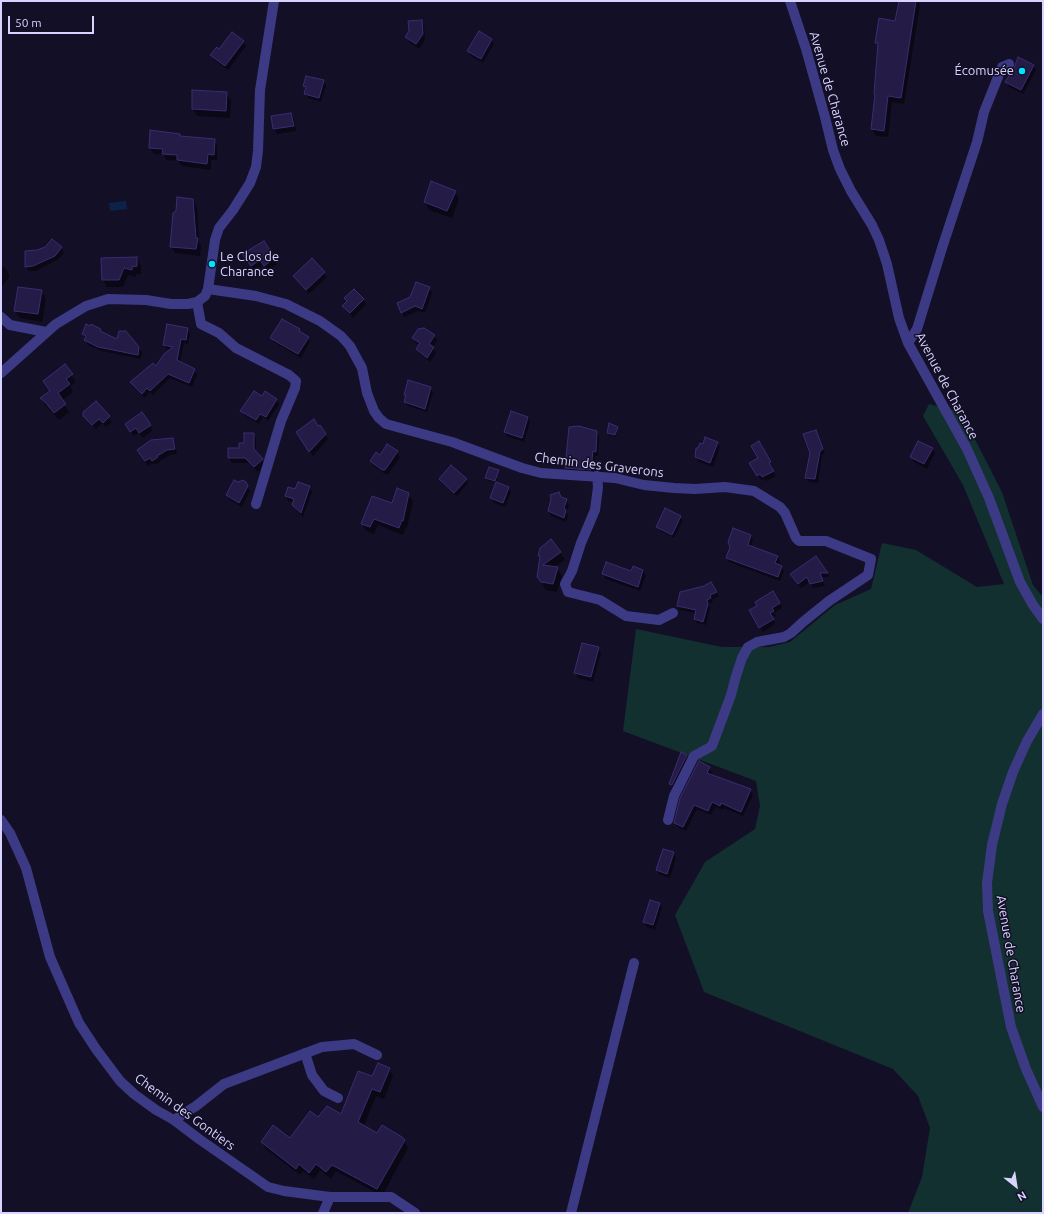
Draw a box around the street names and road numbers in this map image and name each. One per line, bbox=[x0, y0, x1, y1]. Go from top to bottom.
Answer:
street label: Avenue de Charance bbox=[806, 30, 854, 148]
street label: Avenue de Charance bbox=[912, 330, 982, 442]
street label: Chemin des Graverons bbox=[534, 449, 664, 481]
street label: Avenue de Charance bbox=[993, 894, 1029, 1014]
street label: Chemin des Gontiers bbox=[132, 1070, 238, 1154]

